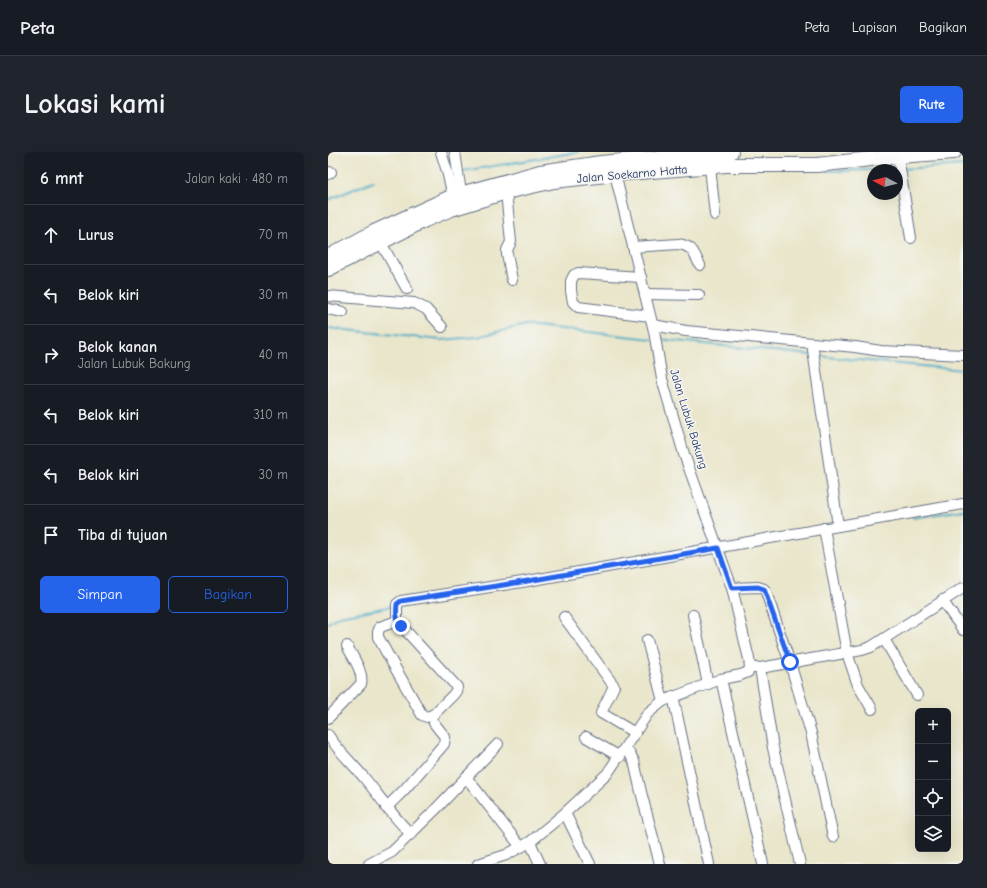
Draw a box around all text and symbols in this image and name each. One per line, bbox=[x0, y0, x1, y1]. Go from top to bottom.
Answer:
text: Peta bbox=[20, 17, 55, 39]
text: Peta bbox=[805, 19, 830, 36]
text: Lapisan bbox=[852, 19, 897, 36]
text: Bagikan bbox=[919, 19, 967, 36]
button: Rute bbox=[900, 86, 963, 123]
text: Lokasi kami bbox=[24, 88, 166, 120]
street label: Jalan Soekarno Hatta bbox=[576, 162, 688, 186]
north arrow bbox=[867, 164, 903, 200]
text: 6 mnt bbox=[40, 169, 83, 188]
text: Jalan kaki · 480 m bbox=[185, 171, 288, 186]
icon: ahead bbox=[40, 224, 62, 246]
text: Lurus bbox=[78, 226, 114, 244]
text: 70 m bbox=[259, 227, 288, 242]
icon: left bbox=[40, 284, 62, 306]
text: Belok kiri bbox=[78, 286, 139, 304]
text: 30 m bbox=[258, 287, 288, 302]
text: Belok kanan bbox=[78, 338, 157, 356]
icon: right bbox=[40, 344, 62, 366]
text: 40 m bbox=[259, 347, 288, 362]
text: Jalan Lubuk Bakung bbox=[78, 356, 191, 371]
street label: Jalan Lubuk Bakung bbox=[667, 367, 711, 471]
icon: left bbox=[40, 404, 62, 426]
text: Belok kiri bbox=[78, 406, 139, 424]
text: 310 m bbox=[253, 407, 288, 422]
icon: left bbox=[40, 464, 62, 486]
text: Belok kiri bbox=[78, 466, 139, 484]
text: 30 m bbox=[258, 467, 288, 482]
icon: arrive bbox=[40, 524, 62, 546]
text: Tiba di tujuan bbox=[78, 526, 167, 544]
button: Simpan bbox=[40, 576, 160, 613]
button: Bagikan bbox=[168, 576, 288, 613]
route end bbox=[392, 617, 410, 635]
route start bbox=[781, 653, 799, 671]
map controls bbox=[915, 708, 951, 852]
button: + bbox=[915, 708, 951, 744]
button: − bbox=[915, 744, 951, 780]
button: locate bbox=[915, 780, 951, 816]
button: layers bbox=[915, 816, 951, 852]

